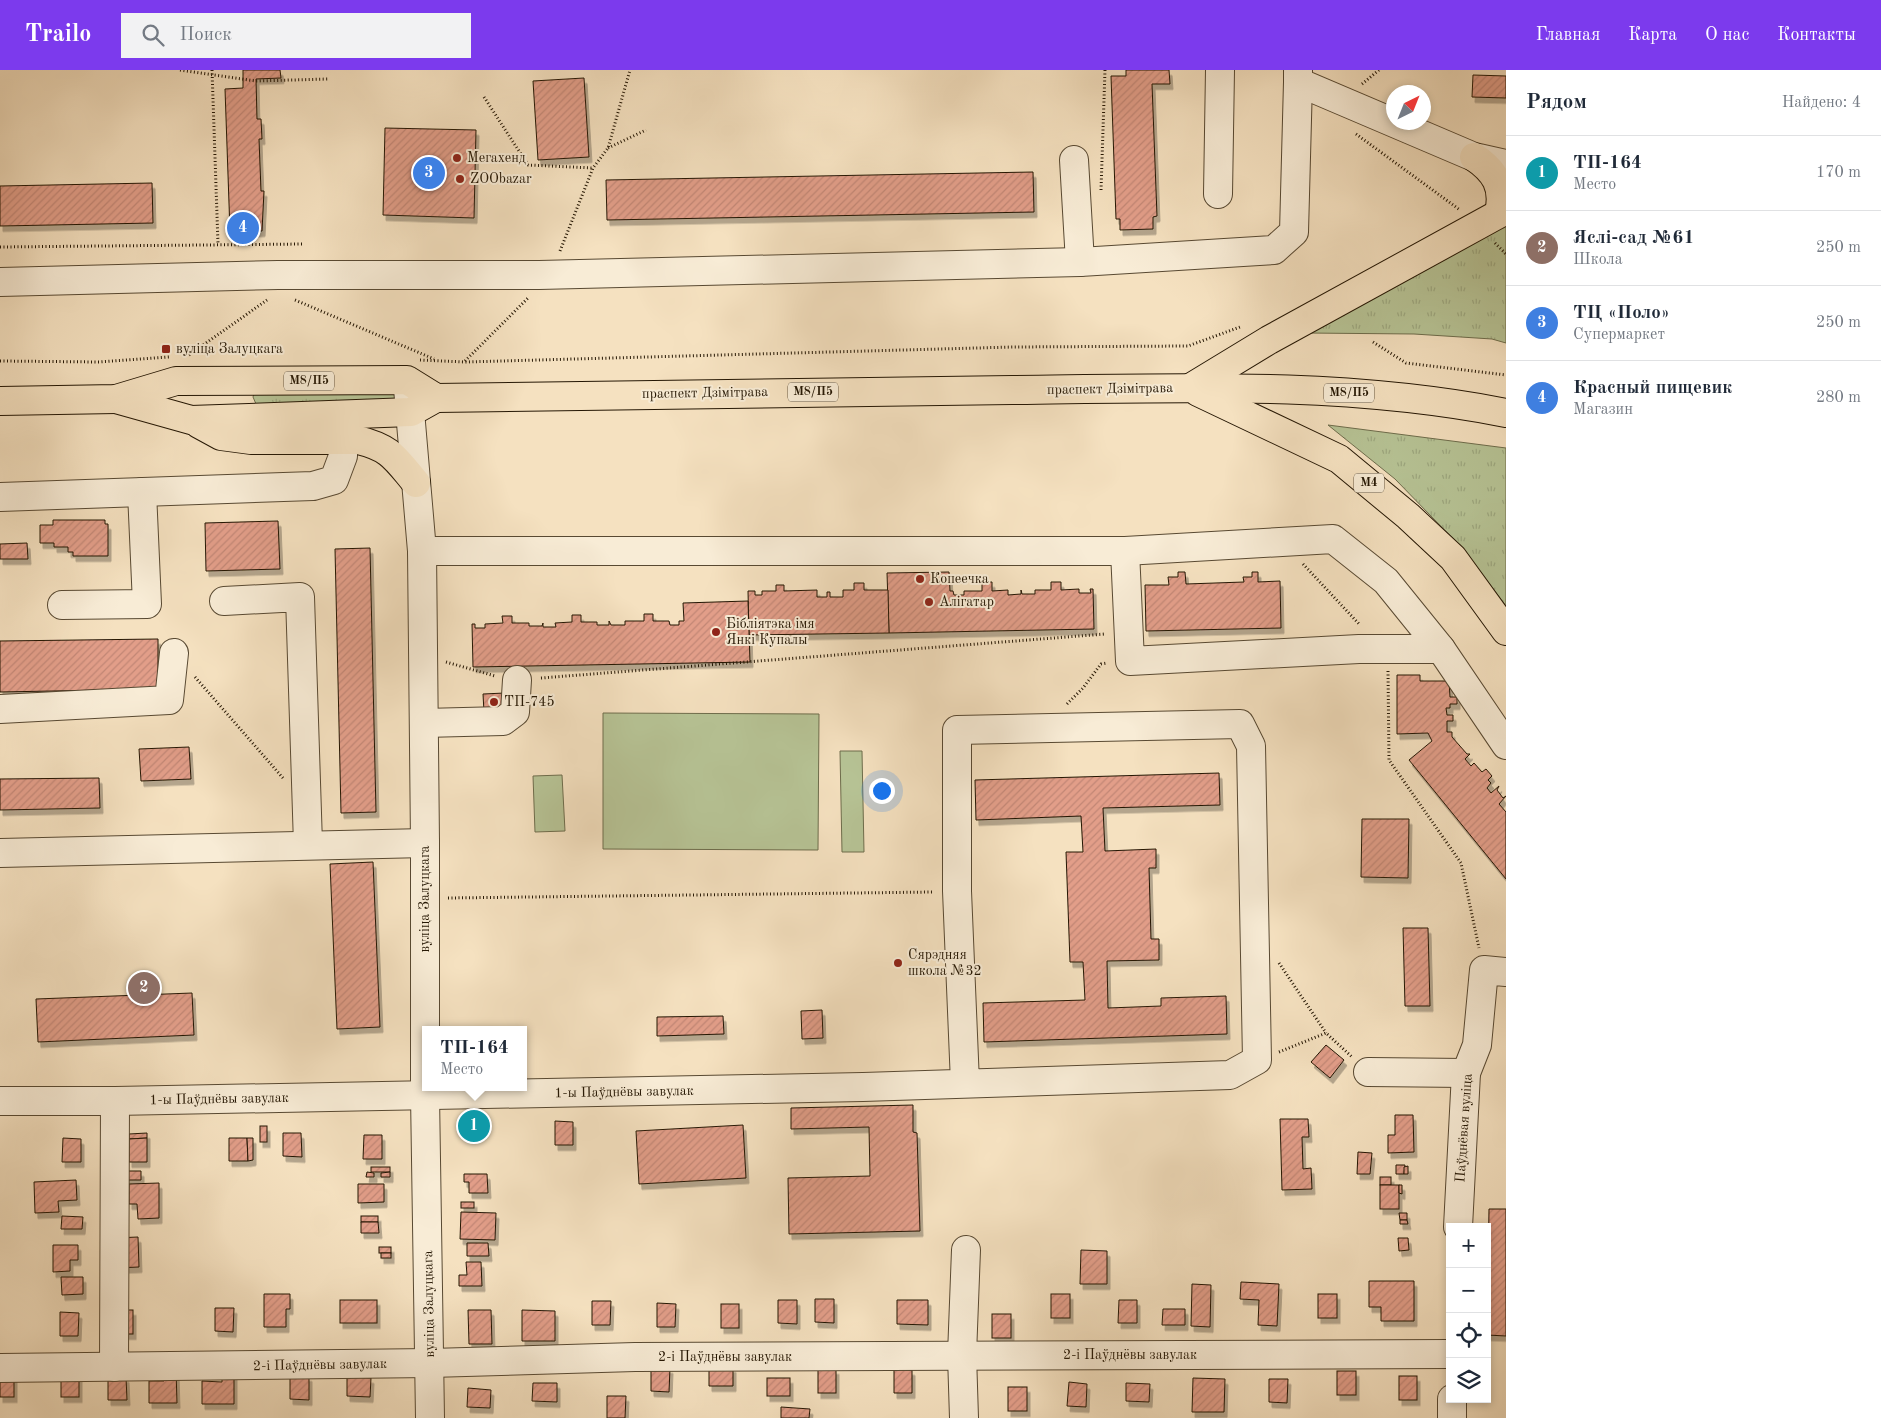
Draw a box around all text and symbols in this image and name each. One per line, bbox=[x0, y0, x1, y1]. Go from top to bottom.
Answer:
search box bbox=[121, 13, 471, 58]
icon: search bbox=[139, 21, 167, 49]
text: Trailo bbox=[25, 23, 91, 47]
text: Поиск bbox=[179, 26, 232, 45]
text: Главная bbox=[1536, 26, 1600, 44]
text: Карта bbox=[1628, 26, 1677, 44]
text: О нас bbox=[1705, 26, 1749, 44]
text: Контакты bbox=[1777, 26, 1856, 44]
north arrow bbox=[1386, 85, 1431, 130]
text: Рядом bbox=[1526, 92, 1587, 113]
text: Найдено: 4 bbox=[1782, 95, 1861, 111]
place label: Мегахенд bbox=[467, 151, 526, 165]
marker: Мегахенд bbox=[451, 152, 463, 164]
pin: 3 bbox=[413, 154, 445, 192]
text: ТП-164 bbox=[1573, 154, 1642, 173]
text: 1 bbox=[1537, 165, 1547, 181]
text: 170 m bbox=[1816, 165, 1861, 181]
place label: ZOObazar bbox=[470, 172, 532, 186]
marker: ZOObazar bbox=[454, 173, 466, 185]
text: Место bbox=[1573, 177, 1616, 193]
pin: 4 bbox=[227, 209, 259, 247]
text: Яслі-сад №61 bbox=[1573, 229, 1694, 248]
text: 2 bbox=[1537, 240, 1547, 256]
text: 250 m bbox=[1816, 240, 1861, 256]
text: Школа bbox=[1573, 252, 1623, 268]
text: ТЦ «Поло» bbox=[1573, 304, 1670, 323]
text: 3 bbox=[1537, 315, 1547, 331]
text: 250 m bbox=[1816, 315, 1861, 331]
text: Супермаркет bbox=[1573, 327, 1665, 343]
place label: вуліца Залуцкага bbox=[176, 342, 283, 356]
marker: вуліца Залуцкага bbox=[160, 343, 172, 355]
road number: М8/П5 bbox=[284, 372, 334, 391]
text: Красный пищевик bbox=[1573, 379, 1732, 398]
street label: праспект Дзімітрава bbox=[1047, 381, 1173, 397]
road number: М8/П5 bbox=[788, 383, 838, 402]
road number: М8/П5 bbox=[1324, 384, 1374, 402]
street label: праспект Дзімітрава bbox=[642, 385, 768, 401]
text: 4 bbox=[1537, 390, 1547, 406]
text: 280 m bbox=[1816, 390, 1861, 406]
text: Магазин bbox=[1573, 402, 1633, 418]
road number: М4 bbox=[1354, 473, 1384, 492]
place label: Копеечка bbox=[930, 572, 989, 586]
marker: Копеечка bbox=[914, 573, 926, 585]
place label: Алігатар bbox=[939, 595, 994, 609]
marker: Алігатар bbox=[923, 596, 935, 608]
place label: Бібліятэка імя Янкі Купалы bbox=[726, 617, 815, 647]
marker: Бібліятэка імя Янкі Купалы bbox=[710, 626, 722, 638]
place label: ТП-745 bbox=[504, 695, 555, 709]
marker: ТП-745 bbox=[488, 696, 500, 708]
your location bbox=[869, 778, 895, 804]
street label: вуліца Залуцкага bbox=[418, 845, 432, 953]
place label: Сярэдняя школа №32 bbox=[908, 948, 982, 978]
marker: Сярэдняя школа №32 bbox=[892, 957, 904, 969]
pin: 2 bbox=[128, 969, 160, 1007]
popup bbox=[422, 1026, 527, 1091]
text: ТП-164 bbox=[440, 1039, 509, 1058]
text: Место bbox=[440, 1062, 483, 1078]
street label: Паўднёвая вуліца bbox=[1453, 1073, 1475, 1183]
street label: 1-ы Паўднёвы завулак bbox=[554, 1084, 694, 1100]
street label: 1-ы Паўднёвы завулак bbox=[149, 1091, 289, 1107]
pin: 1 bbox=[458, 1107, 490, 1145]
map controls bbox=[1446, 1223, 1491, 1403]
button: + bbox=[1446, 1223, 1491, 1268]
street label: вуліца Залуцкага bbox=[421, 1250, 437, 1358]
button: − bbox=[1446, 1268, 1491, 1313]
button: locate bbox=[1446, 1313, 1491, 1358]
street label: 2-і Паўднёвы завулак bbox=[1063, 1348, 1197, 1362]
street label: 2-і Паўднёвы завулак bbox=[658, 1350, 792, 1364]
street label: 2-і Паўднёвы завулак bbox=[253, 1357, 387, 1373]
button: layers bbox=[1446, 1358, 1491, 1403]

